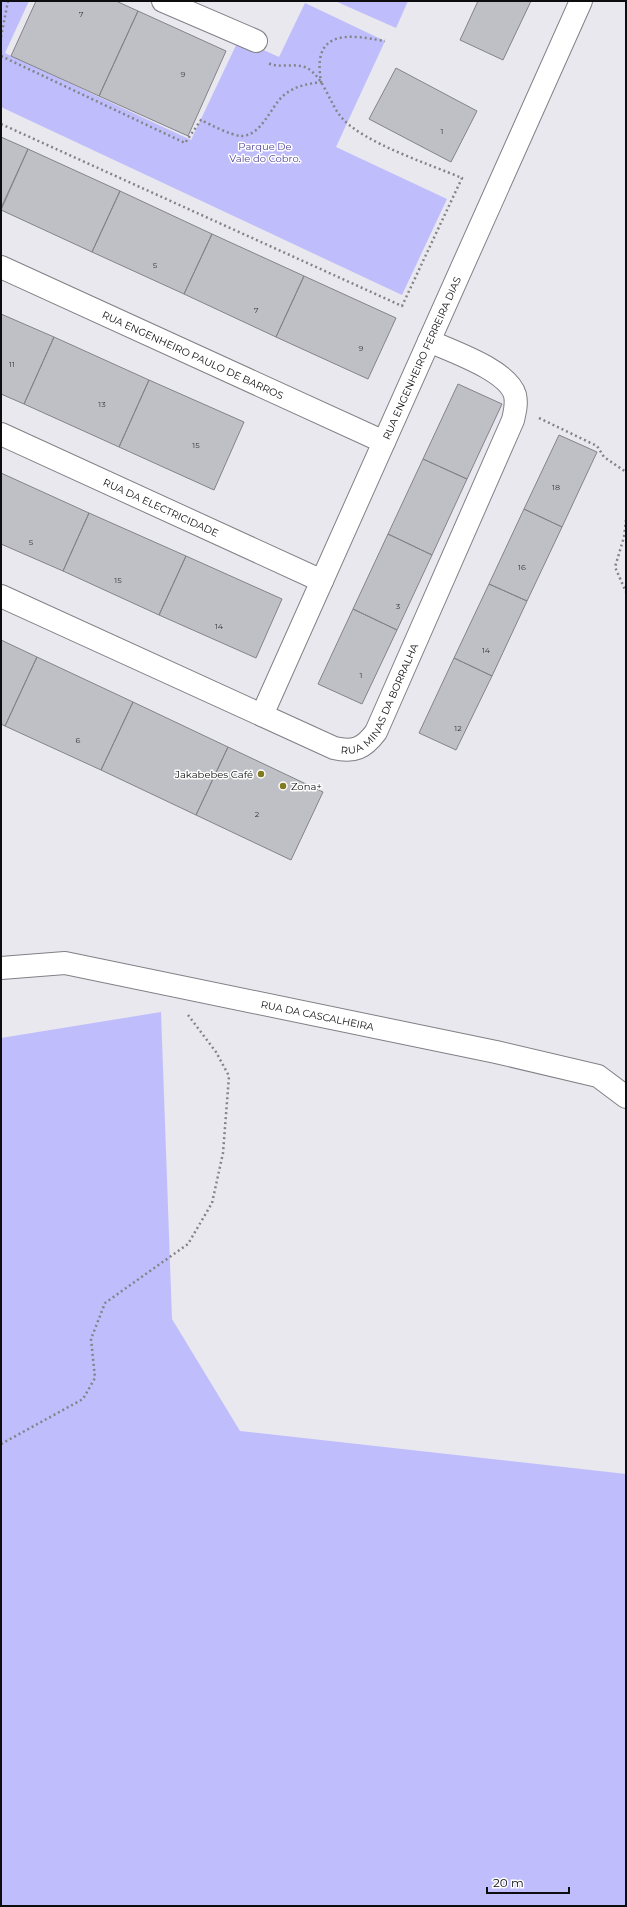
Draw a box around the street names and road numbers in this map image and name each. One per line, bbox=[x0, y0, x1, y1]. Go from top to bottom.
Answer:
street label: RUA ENGENHEIRO FERREIRA DIAS bbox=[380, 275, 464, 442]
street label: RUA ENGENHEIRO PAULO DE BARROS bbox=[100, 308, 286, 402]
street label: RUA DA ELECTRICIDADE bbox=[101, 476, 221, 540]
street label: RUA MINAS DA BORRALHA bbox=[340, 641, 422, 757]
street label: RUA DA CASCALHEIRA bbox=[260, 998, 376, 1034]

